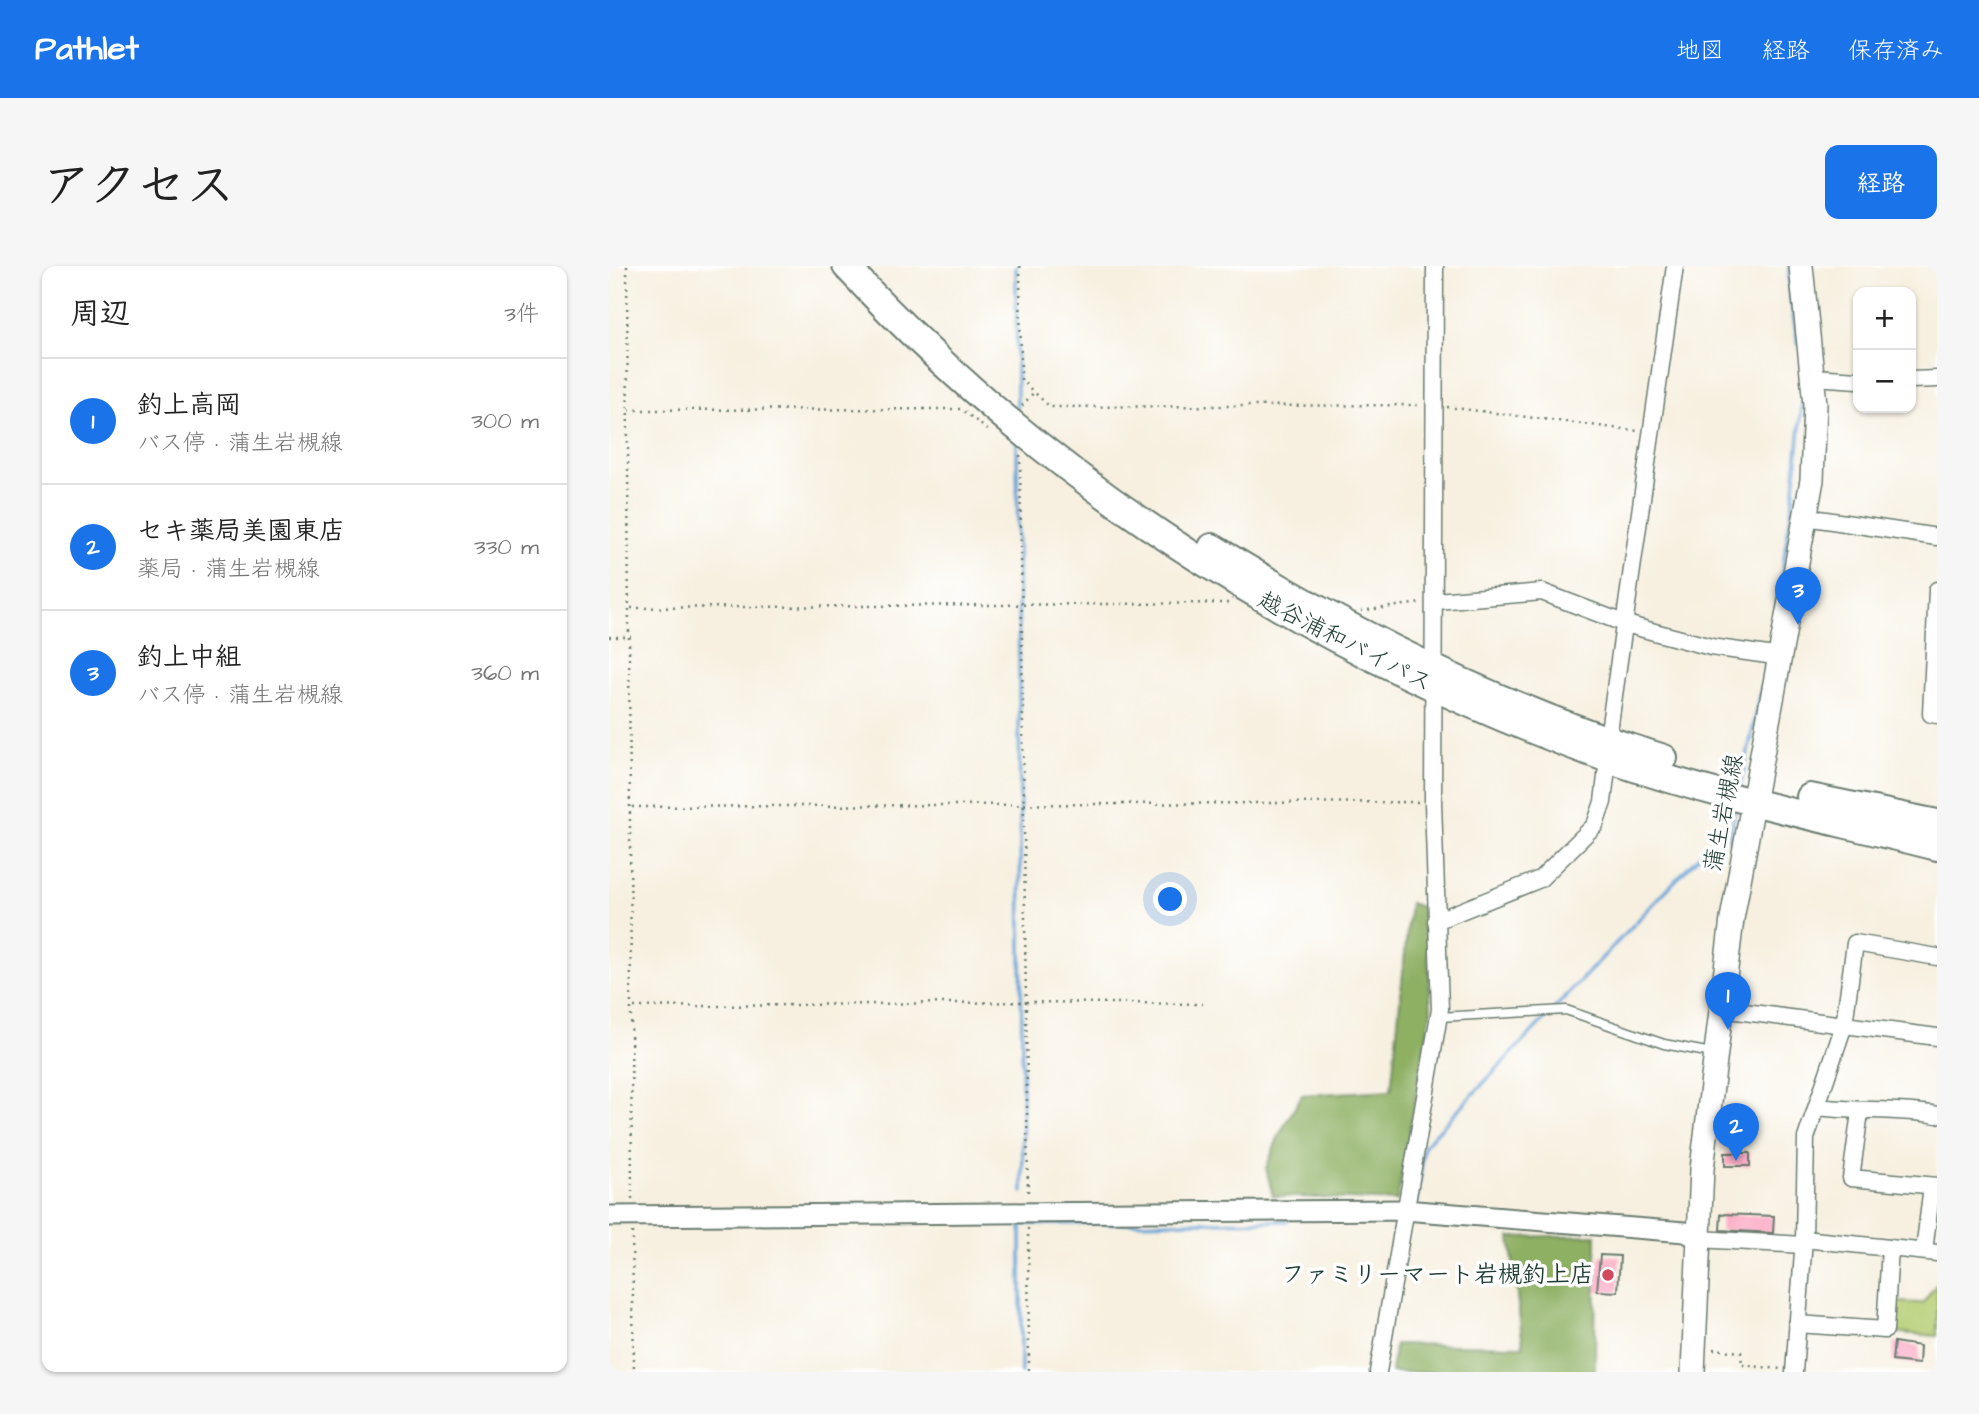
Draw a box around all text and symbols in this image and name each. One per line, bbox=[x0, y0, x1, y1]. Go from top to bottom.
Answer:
text: Pathlet bbox=[35, 26, 139, 72]
text: 地図 bbox=[1676, 34, 1724, 68]
text: 経路 bbox=[1762, 34, 1810, 68]
text: 保存済み bbox=[1848, 34, 1944, 68]
button: 経路 bbox=[1825, 145, 1937, 219]
text: アクセス bbox=[42, 153, 235, 221]
map controls bbox=[1853, 287, 1916, 413]
button: + bbox=[1853, 287, 1916, 350]
text: 周辺 bbox=[70, 293, 130, 335]
text: 3件 bbox=[504, 298, 539, 330]
button: − bbox=[1853, 350, 1916, 413]
text: 釣上高岡 bbox=[137, 387, 241, 423]
text: 1 bbox=[92, 405, 94, 437]
text: 300 m bbox=[471, 405, 539, 437]
text: バス停 · 蒲生岩槻線 bbox=[137, 427, 343, 459]
text: セキ薬局美園東店 bbox=[137, 513, 345, 549]
text: 2 bbox=[86, 531, 100, 563]
text: 330 m bbox=[474, 531, 539, 563]
text: 薬局 · 蒲生岩槻線 bbox=[137, 553, 320, 585]
pin: 3 bbox=[1775, 567, 1821, 625]
street label: 越谷浦和バイパス bbox=[1252, 583, 1438, 701]
text: 釣上中組 bbox=[137, 639, 241, 675]
text: 3 bbox=[87, 657, 99, 689]
text: 360 m bbox=[471, 657, 539, 689]
text: バス停 · 蒲生岩槻線 bbox=[137, 679, 343, 711]
street label: 蒲生岩槻線 bbox=[1696, 751, 1752, 875]
your location bbox=[1153, 882, 1187, 916]
pin: 1 bbox=[1705, 972, 1751, 1030]
pin: 2 bbox=[1713, 1103, 1759, 1161]
place label: ファミリーマート岩槻釣上店 bbox=[1281, 1258, 1594, 1292]
marker: ファミリーマート岩槻釣上店 bbox=[1600, 1267, 1616, 1283]

